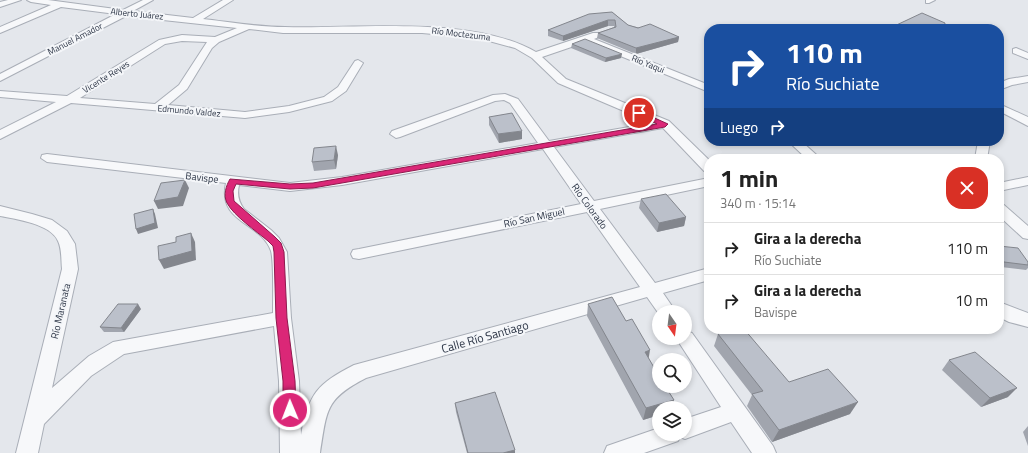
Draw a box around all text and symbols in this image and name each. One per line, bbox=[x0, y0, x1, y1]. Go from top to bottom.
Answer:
street label: Alberto Juárez bbox=[110, 4, 164, 23]
street label: Manuel Amador bbox=[45, 19, 105, 58]
street label: Río Moctezuma bbox=[431, 23, 492, 44]
text: 110 m bbox=[786, 31, 863, 74]
icon: right bbox=[720, 40, 772, 92]
street label: Río Yaqui bbox=[630, 51, 667, 76]
street label: Vicente Reyes bbox=[80, 57, 132, 96]
text: Río Suchiate bbox=[786, 70, 880, 97]
pin bbox=[622, 96, 656, 130]
street label: Edmundo Valdez bbox=[157, 101, 221, 120]
icon: arrive bbox=[628, 102, 650, 124]
text: Luego bbox=[720, 116, 758, 139]
icon: right bbox=[766, 116, 788, 138]
text: 1 min bbox=[720, 160, 778, 196]
button: close bbox=[946, 167, 988, 209]
street label: Bavispe bbox=[185, 168, 219, 187]
street label: Río Colorado bbox=[568, 180, 611, 232]
text: 340 m · 15:14 bbox=[720, 193, 796, 213]
street label: Río San Miguel bbox=[502, 204, 566, 231]
text: Gira a la derecha bbox=[754, 227, 861, 250]
text: 110 m bbox=[947, 237, 988, 260]
icon: right bbox=[720, 238, 742, 260]
text: Río Suchiate bbox=[754, 250, 822, 270]
text: Gira a la derecha bbox=[754, 279, 861, 302]
street label: Río Maranata bbox=[47, 282, 74, 340]
text: 10 m bbox=[955, 289, 988, 312]
icon: right bbox=[720, 290, 742, 312]
text: Bavispe bbox=[754, 302, 797, 322]
north arrow bbox=[652, 305, 692, 345]
map controls bbox=[652, 305, 692, 441]
street label: Calle Río Santiago bbox=[439, 315, 531, 358]
button: search bbox=[652, 353, 692, 393]
position arrow bbox=[269, 389, 311, 431]
button: layers bbox=[652, 401, 692, 441]

